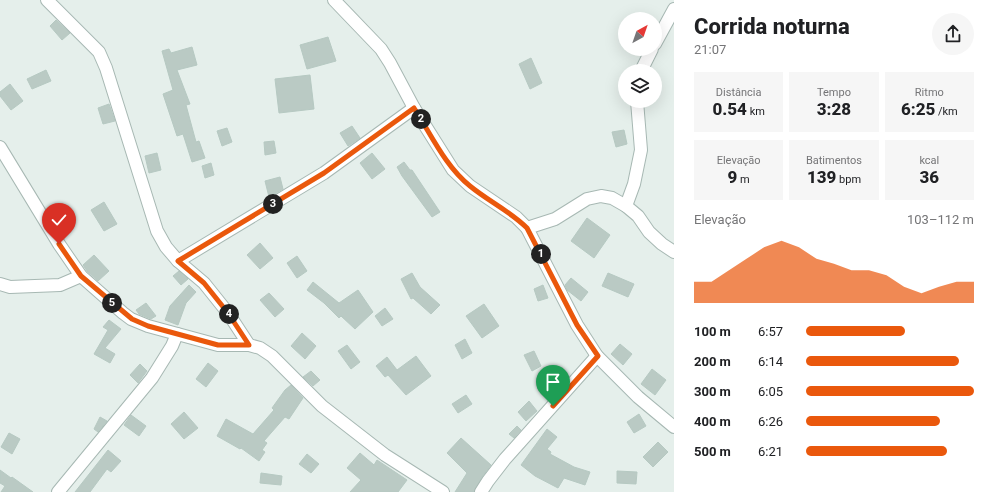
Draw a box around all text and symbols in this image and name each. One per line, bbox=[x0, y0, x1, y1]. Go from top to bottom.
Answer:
north arrow bbox=[618, 12, 662, 56]
map controls bbox=[618, 12, 662, 108]
button: share bbox=[932, 13, 974, 55]
text: Corrida noturna bbox=[694, 14, 850, 39]
text: 21:07 bbox=[694, 42, 726, 57]
button: layers bbox=[618, 64, 662, 108]
text: Distância bbox=[716, 86, 761, 99]
text: Tempo bbox=[817, 86, 851, 99]
text: Ritmo bbox=[915, 86, 944, 99]
text: 0.54 bbox=[712, 99, 747, 119]
text: 3:28 bbox=[817, 99, 851, 119]
text: 6:25 bbox=[901, 99, 935, 119]
text: km bbox=[747, 105, 765, 118]
text: /km bbox=[935, 105, 958, 118]
pin: 2 bbox=[411, 109, 431, 129]
text: 2 bbox=[418, 112, 424, 125]
text: Elevação bbox=[717, 154, 761, 167]
text: Batimentos bbox=[806, 154, 862, 167]
text: kcal bbox=[919, 154, 939, 167]
text: 9 bbox=[728, 167, 737, 187]
text: 139 bbox=[807, 167, 836, 187]
text: 36 bbox=[920, 167, 939, 187]
text: m bbox=[737, 173, 750, 186]
text: bpm bbox=[836, 173, 861, 186]
pin: 3 bbox=[263, 194, 283, 214]
text: 3 bbox=[270, 197, 276, 210]
pin bbox=[42, 203, 76, 244]
icon: check bbox=[48, 209, 70, 231]
text: Elevação bbox=[694, 212, 746, 227]
text: 103–112 m bbox=[907, 212, 974, 227]
pin: 1 bbox=[531, 244, 551, 264]
text: 1 bbox=[538, 247, 544, 260]
pin: 5 bbox=[102, 293, 122, 313]
text: 5 bbox=[109, 296, 115, 309]
pin: 4 bbox=[219, 304, 239, 324]
text: 4 bbox=[226, 307, 232, 320]
text: 100 m bbox=[694, 324, 731, 339]
text: 6:57 bbox=[758, 324, 783, 339]
text: 200 m bbox=[694, 354, 731, 369]
text: 6:14 bbox=[758, 354, 783, 369]
pin bbox=[536, 365, 570, 406]
icon: arrive bbox=[542, 371, 564, 393]
text: 300 m bbox=[694, 384, 731, 399]
text: 6:05 bbox=[758, 384, 783, 399]
text: 400 m bbox=[694, 414, 731, 429]
text: 6:26 bbox=[758, 414, 783, 429]
text: 500 m bbox=[694, 444, 731, 459]
text: 6:21 bbox=[758, 444, 783, 459]

